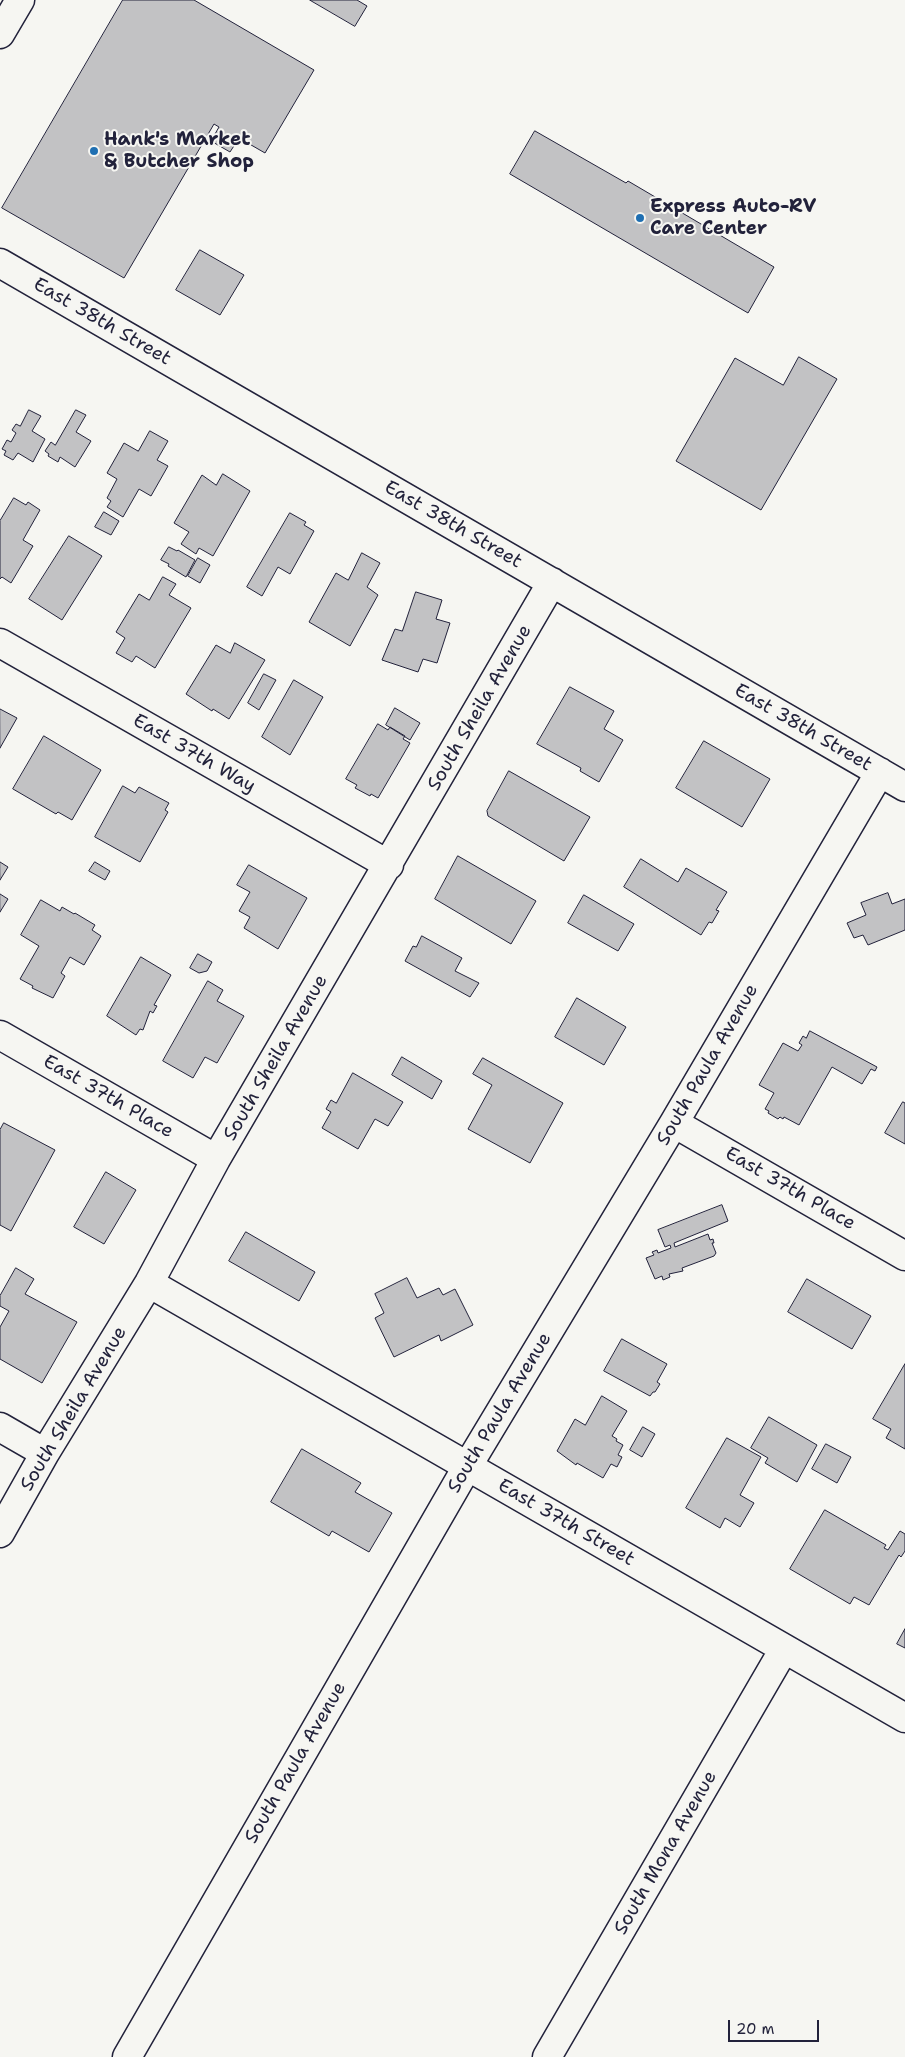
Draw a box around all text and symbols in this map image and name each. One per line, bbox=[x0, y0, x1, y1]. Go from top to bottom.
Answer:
place label: Hank's Market & Butcher Shop bbox=[104, 129, 254, 173]
marker: Hank's Market & Butcher Shop bbox=[88, 145, 100, 157]
place label: Express Auto-RV Care Center bbox=[650, 196, 816, 240]
marker: Express Auto-RV Care Center bbox=[634, 212, 646, 224]
street label: East 38th Street bbox=[29, 273, 175, 371]
street label: East 38th Street bbox=[380, 476, 526, 574]
street label: South Sheila Avenue bbox=[423, 621, 537, 795]
street label: East 38th Street bbox=[730, 679, 876, 777]
street label: East 37th Way bbox=[129, 710, 259, 798]
street label: South Sheila Avenue bbox=[219, 971, 333, 1145]
street label: South Paula Avenue bbox=[652, 980, 764, 1150]
street label: East 37th Place bbox=[39, 1050, 177, 1144]
street label: East 37th Place bbox=[721, 1142, 859, 1236]
street label: South Sheila Avenue bbox=[16, 1323, 132, 1495]
street label: South Paula Avenue bbox=[443, 1329, 557, 1497]
street label: East 37th Street bbox=[494, 1475, 638, 1571]
street label: South Paula Avenue bbox=[240, 1678, 352, 1848]
street label: South Mona Avenue bbox=[610, 1767, 722, 1939]
scale bar bbox=[730, 2010, 821, 2042]
text: 20 m bbox=[736, 2019, 775, 2039]

